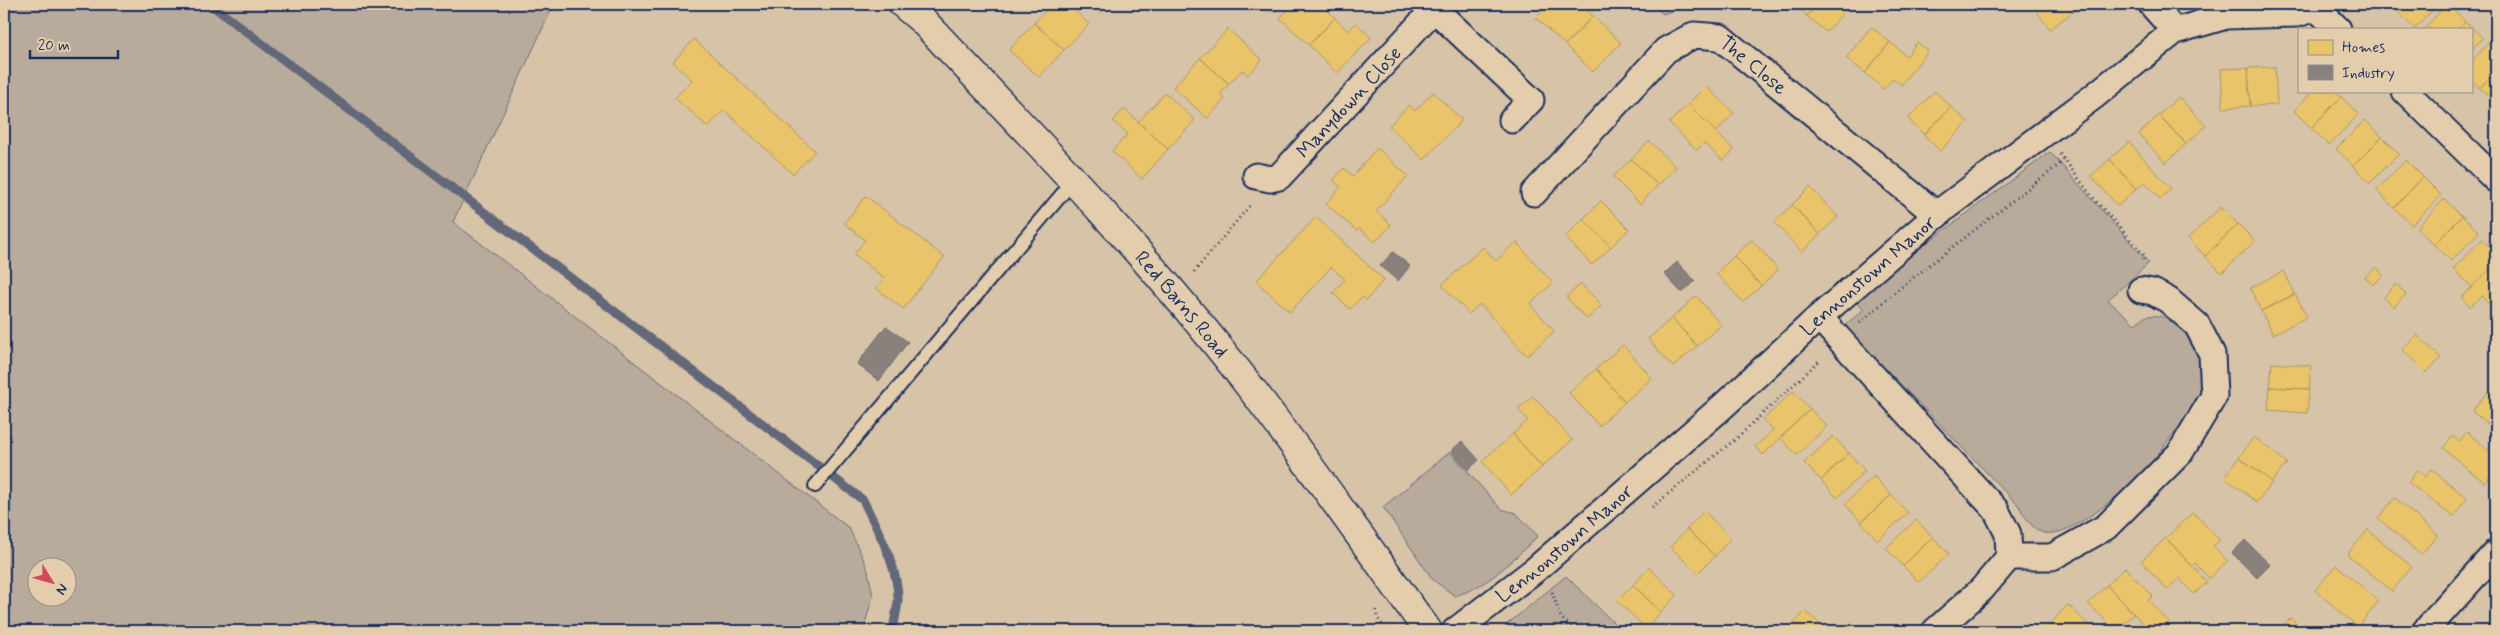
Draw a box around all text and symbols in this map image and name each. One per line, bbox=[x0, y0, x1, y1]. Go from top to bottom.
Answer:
scale bar bbox=[30, 28, 118, 60]
legend bbox=[2298, 28, 2472, 92]
street label: The Close bbox=[1713, 30, 1792, 102]
text: 20 m bbox=[38, 36, 70, 56]
text: Homes bbox=[2342, 38, 2385, 58]
street label: Manydown Close bbox=[1291, 41, 1408, 165]
text: Industry bbox=[2342, 64, 2395, 84]
street label: Lennonstown Manor bbox=[1795, 209, 1943, 343]
street label: Red Barns Road bbox=[1128, 245, 1234, 364]
street label: Lennonstown Manor bbox=[1491, 478, 1640, 610]
north arrow bbox=[28, 558, 78, 608]
text: N bbox=[52, 580, 72, 598]

